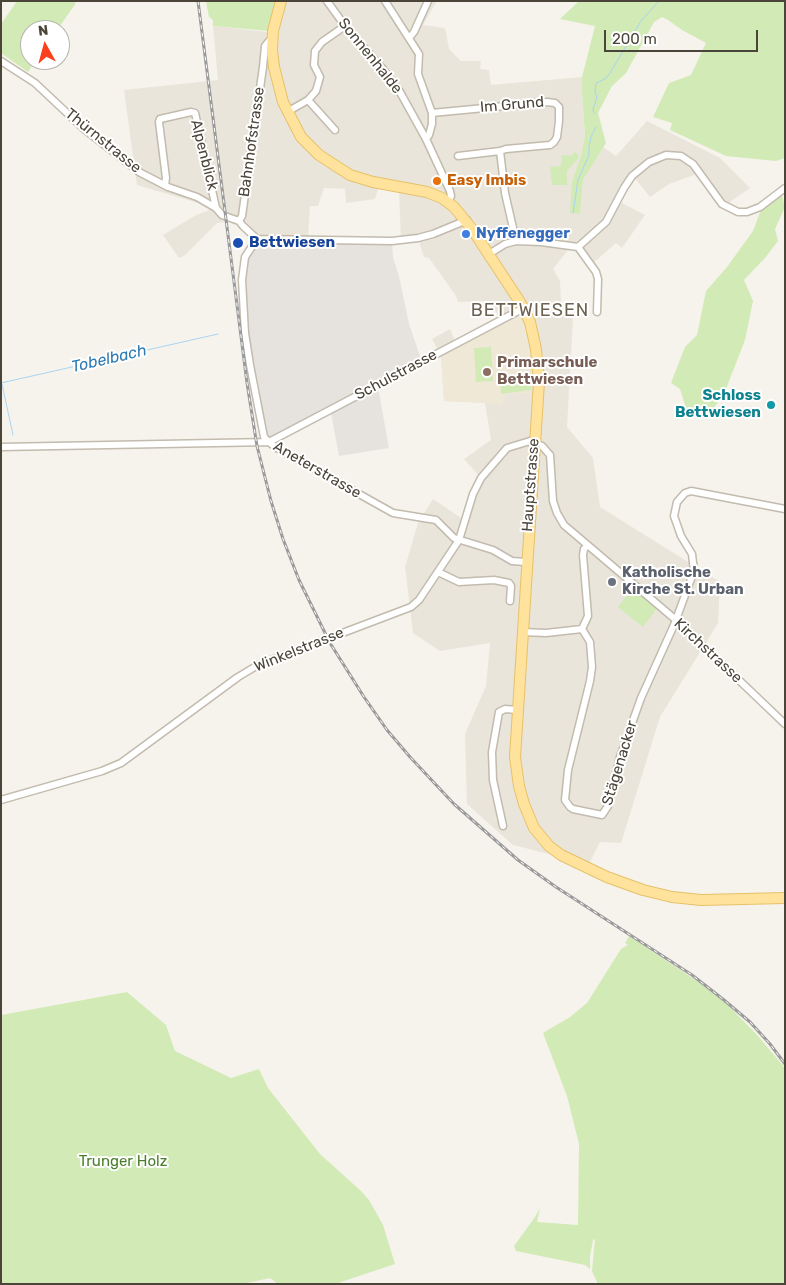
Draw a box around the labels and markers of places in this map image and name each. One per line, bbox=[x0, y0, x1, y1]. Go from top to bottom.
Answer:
place label: Easy Imbis bbox=[447, 172, 526, 190]
marker: Easy Imbis bbox=[431, 175, 443, 187]
place label: Nyffenegger bbox=[476, 225, 570, 243]
marker: Nyffenegger bbox=[460, 228, 472, 240]
place label: Bettwiesen bbox=[249, 234, 335, 252]
marker: Bettwiesen bbox=[231, 236, 245, 250]
place label: Primarschule Bettwiesen bbox=[497, 354, 597, 389]
marker: Primarschule Bettwiesen bbox=[481, 366, 493, 378]
place label: Schloss Bettwiesen bbox=[675, 387, 761, 422]
marker: Schloss Bettwiesen bbox=[765, 399, 777, 411]
place label: Katholische Kirche St. Urban bbox=[622, 564, 744, 599]
marker: Katholische Kirche St. Urban bbox=[606, 576, 618, 588]

